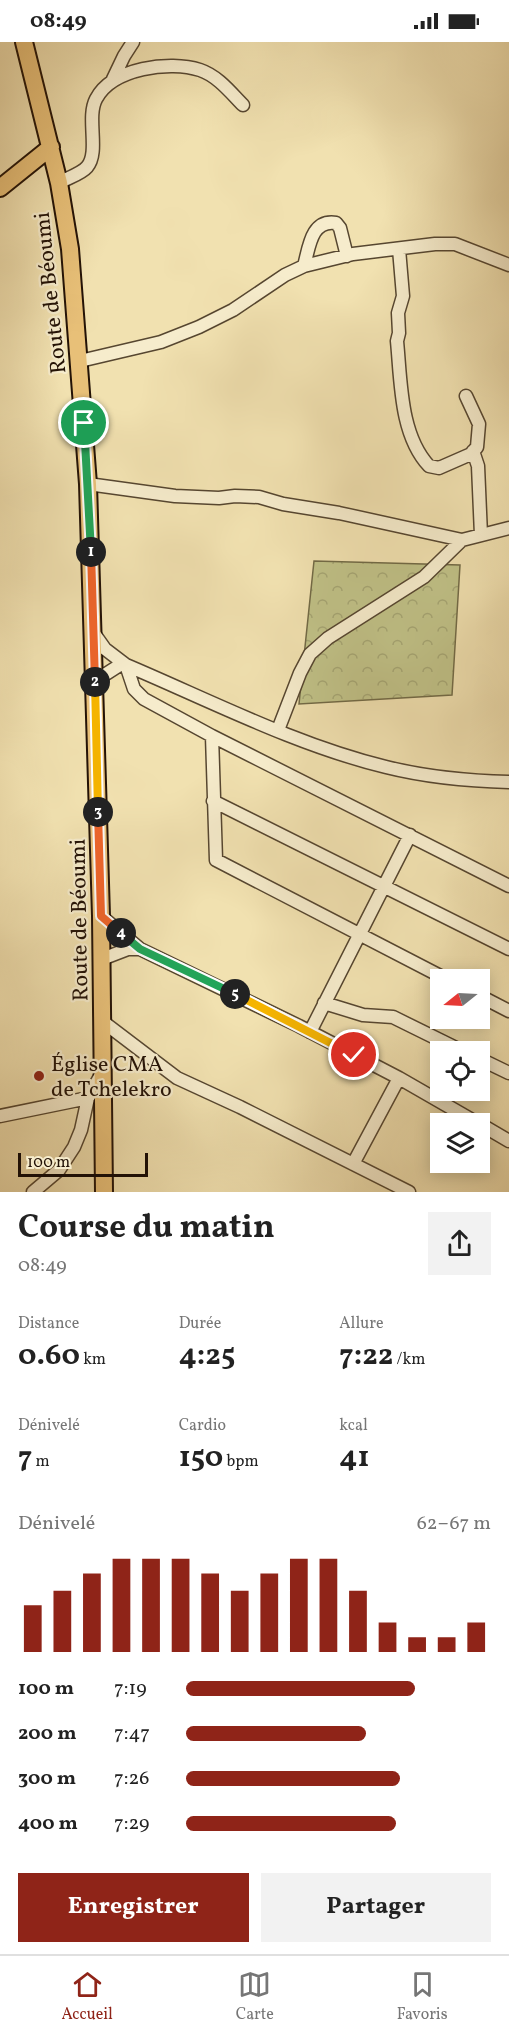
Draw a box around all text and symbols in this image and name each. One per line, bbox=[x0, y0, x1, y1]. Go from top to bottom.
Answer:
text: 08:49 bbox=[30, 6, 87, 37]
street label: Route de Béoumi bbox=[28, 210, 75, 375]
pin bbox=[58, 397, 109, 448]
icon: arrive bbox=[67, 406, 100, 439]
pin: 1 bbox=[76, 537, 106, 567]
text: 1 bbox=[88, 541, 94, 563]
pin: 2 bbox=[80, 667, 110, 697]
text: 2 bbox=[91, 671, 99, 693]
pin: 3 bbox=[83, 797, 113, 827]
text: 3 bbox=[94, 801, 102, 823]
street label: Route de Béoumi bbox=[64, 838, 97, 1002]
pin: 4 bbox=[106, 918, 136, 948]
text: 4 bbox=[116, 922, 126, 944]
north arrow bbox=[430, 969, 490, 1029]
map controls bbox=[430, 969, 490, 1173]
pin: 5 bbox=[220, 979, 250, 1009]
text: 5 bbox=[231, 983, 239, 1005]
pin bbox=[328, 1029, 379, 1080]
icon: check bbox=[337, 1038, 370, 1071]
button: locate bbox=[430, 1041, 490, 1101]
place label: Église CMA de Tchelekro bbox=[51, 1050, 172, 1106]
marker: Église CMA de Tchelekro bbox=[32, 1069, 46, 1083]
button: layers bbox=[430, 1113, 490, 1173]
scale bar bbox=[18, 1150, 148, 1178]
text: 100 m bbox=[27, 1152, 70, 1174]
text: Course du matin bbox=[18, 1206, 275, 1252]
button: share bbox=[428, 1212, 491, 1275]
text: 08:49 bbox=[18, 1252, 67, 1280]
text: Distance bbox=[18, 1313, 79, 1335]
text: Durée bbox=[179, 1313, 221, 1335]
text: Allure bbox=[339, 1313, 383, 1335]
text: 0.60 bbox=[18, 1335, 80, 1377]
text: 4:25 bbox=[179, 1335, 235, 1377]
text: 7:22 bbox=[339, 1335, 393, 1377]
text: km bbox=[80, 1349, 106, 1371]
text: /km bbox=[393, 1349, 425, 1371]
text: Dénivelé bbox=[18, 1415, 80, 1437]
text: Cardio bbox=[179, 1415, 226, 1437]
text: kcal bbox=[339, 1415, 368, 1437]
text: 7 bbox=[18, 1437, 32, 1479]
text: 150 bbox=[179, 1437, 223, 1479]
text: 41 bbox=[339, 1437, 370, 1479]
text: m bbox=[32, 1451, 50, 1473]
text: bpm bbox=[223, 1451, 259, 1473]
text: Dénivelé bbox=[18, 1510, 95, 1538]
text: 62–67 m bbox=[417, 1510, 491, 1538]
text: 100 m bbox=[18, 1675, 74, 1703]
text: 7:19 bbox=[114, 1675, 147, 1703]
text: 200 m bbox=[18, 1720, 76, 1748]
text: 7:47 bbox=[114, 1720, 150, 1748]
text: 300 m bbox=[18, 1765, 76, 1793]
text: 7:26 bbox=[114, 1765, 149, 1793]
text: 400 m bbox=[18, 1810, 78, 1838]
text: 7:29 bbox=[114, 1810, 149, 1838]
button: Enregistrer bbox=[18, 1873, 249, 1942]
button: Partager bbox=[261, 1873, 491, 1942]
tab: Accueil bbox=[61, 1968, 113, 2026]
tab: Carte bbox=[236, 1968, 274, 2026]
tab: Favoris bbox=[397, 1968, 448, 2026]

